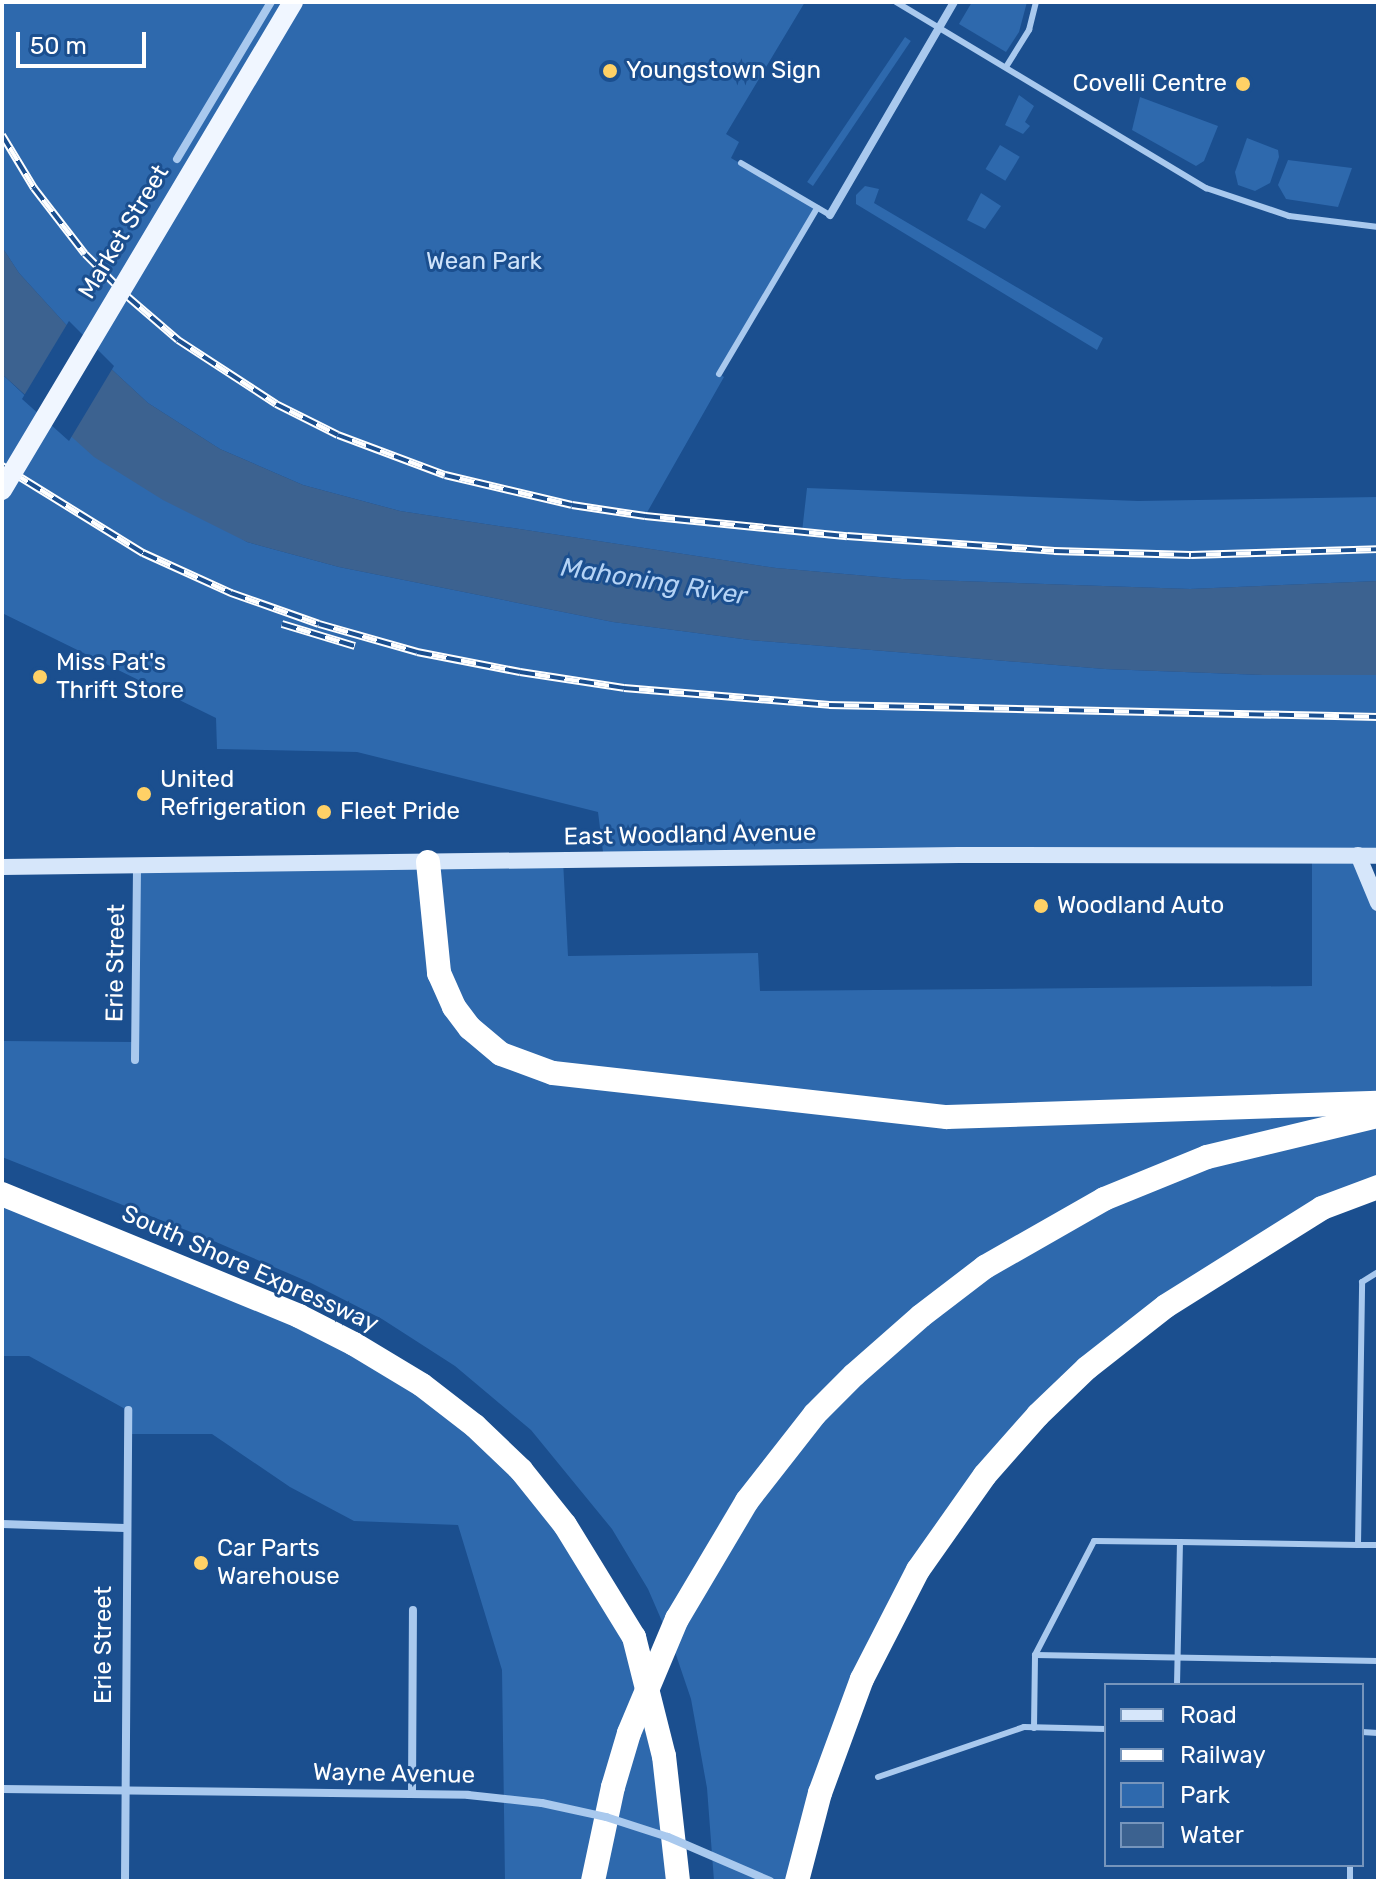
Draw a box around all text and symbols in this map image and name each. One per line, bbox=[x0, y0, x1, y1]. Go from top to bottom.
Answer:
scale bar bbox=[20, 16, 150, 66]
text: 50 m bbox=[30, 32, 87, 60]
place label: Youngstown Sign bbox=[626, 57, 821, 85]
marker: Youngstown Sign bbox=[601, 62, 619, 80]
place label: Covelli Centre bbox=[1073, 70, 1227, 98]
marker: Covelli Centre bbox=[1234, 75, 1252, 93]
street label: Market Street bbox=[73, 160, 175, 304]
park label: Wean Park bbox=[426, 248, 542, 276]
water label: Mahoning River bbox=[559, 552, 749, 612]
place label: Miss Pat's Thrift Store bbox=[56, 649, 184, 705]
marker: Miss Pat's Thrift Store bbox=[31, 668, 49, 686]
place label: United Refrigeration bbox=[160, 766, 306, 822]
marker: United Refrigeration bbox=[135, 785, 153, 803]
place label: Fleet Pride bbox=[340, 798, 460, 826]
marker: Fleet Pride bbox=[315, 803, 333, 821]
street label: East Woodland Avenue bbox=[563, 818, 817, 852]
place label: Woodland Auto bbox=[1057, 892, 1225, 920]
marker: Woodland Auto bbox=[1032, 897, 1050, 915]
street label: Erie Street bbox=[101, 904, 131, 1022]
street label: South Shore Expressway bbox=[117, 1199, 383, 1339]
place label: Car Parts Warehouse bbox=[217, 1535, 340, 1591]
marker: Car Parts Warehouse bbox=[192, 1554, 210, 1572]
street label: Erie Street bbox=[90, 1586, 118, 1704]
legend bbox=[1104, 1683, 1364, 1867]
text: Road bbox=[1180, 1701, 1237, 1729]
text: Railway bbox=[1180, 1741, 1266, 1769]
street label: Wayne Avenue bbox=[312, 1758, 476, 1790]
text: Park bbox=[1180, 1781, 1230, 1809]
text: Water bbox=[1180, 1821, 1244, 1849]

